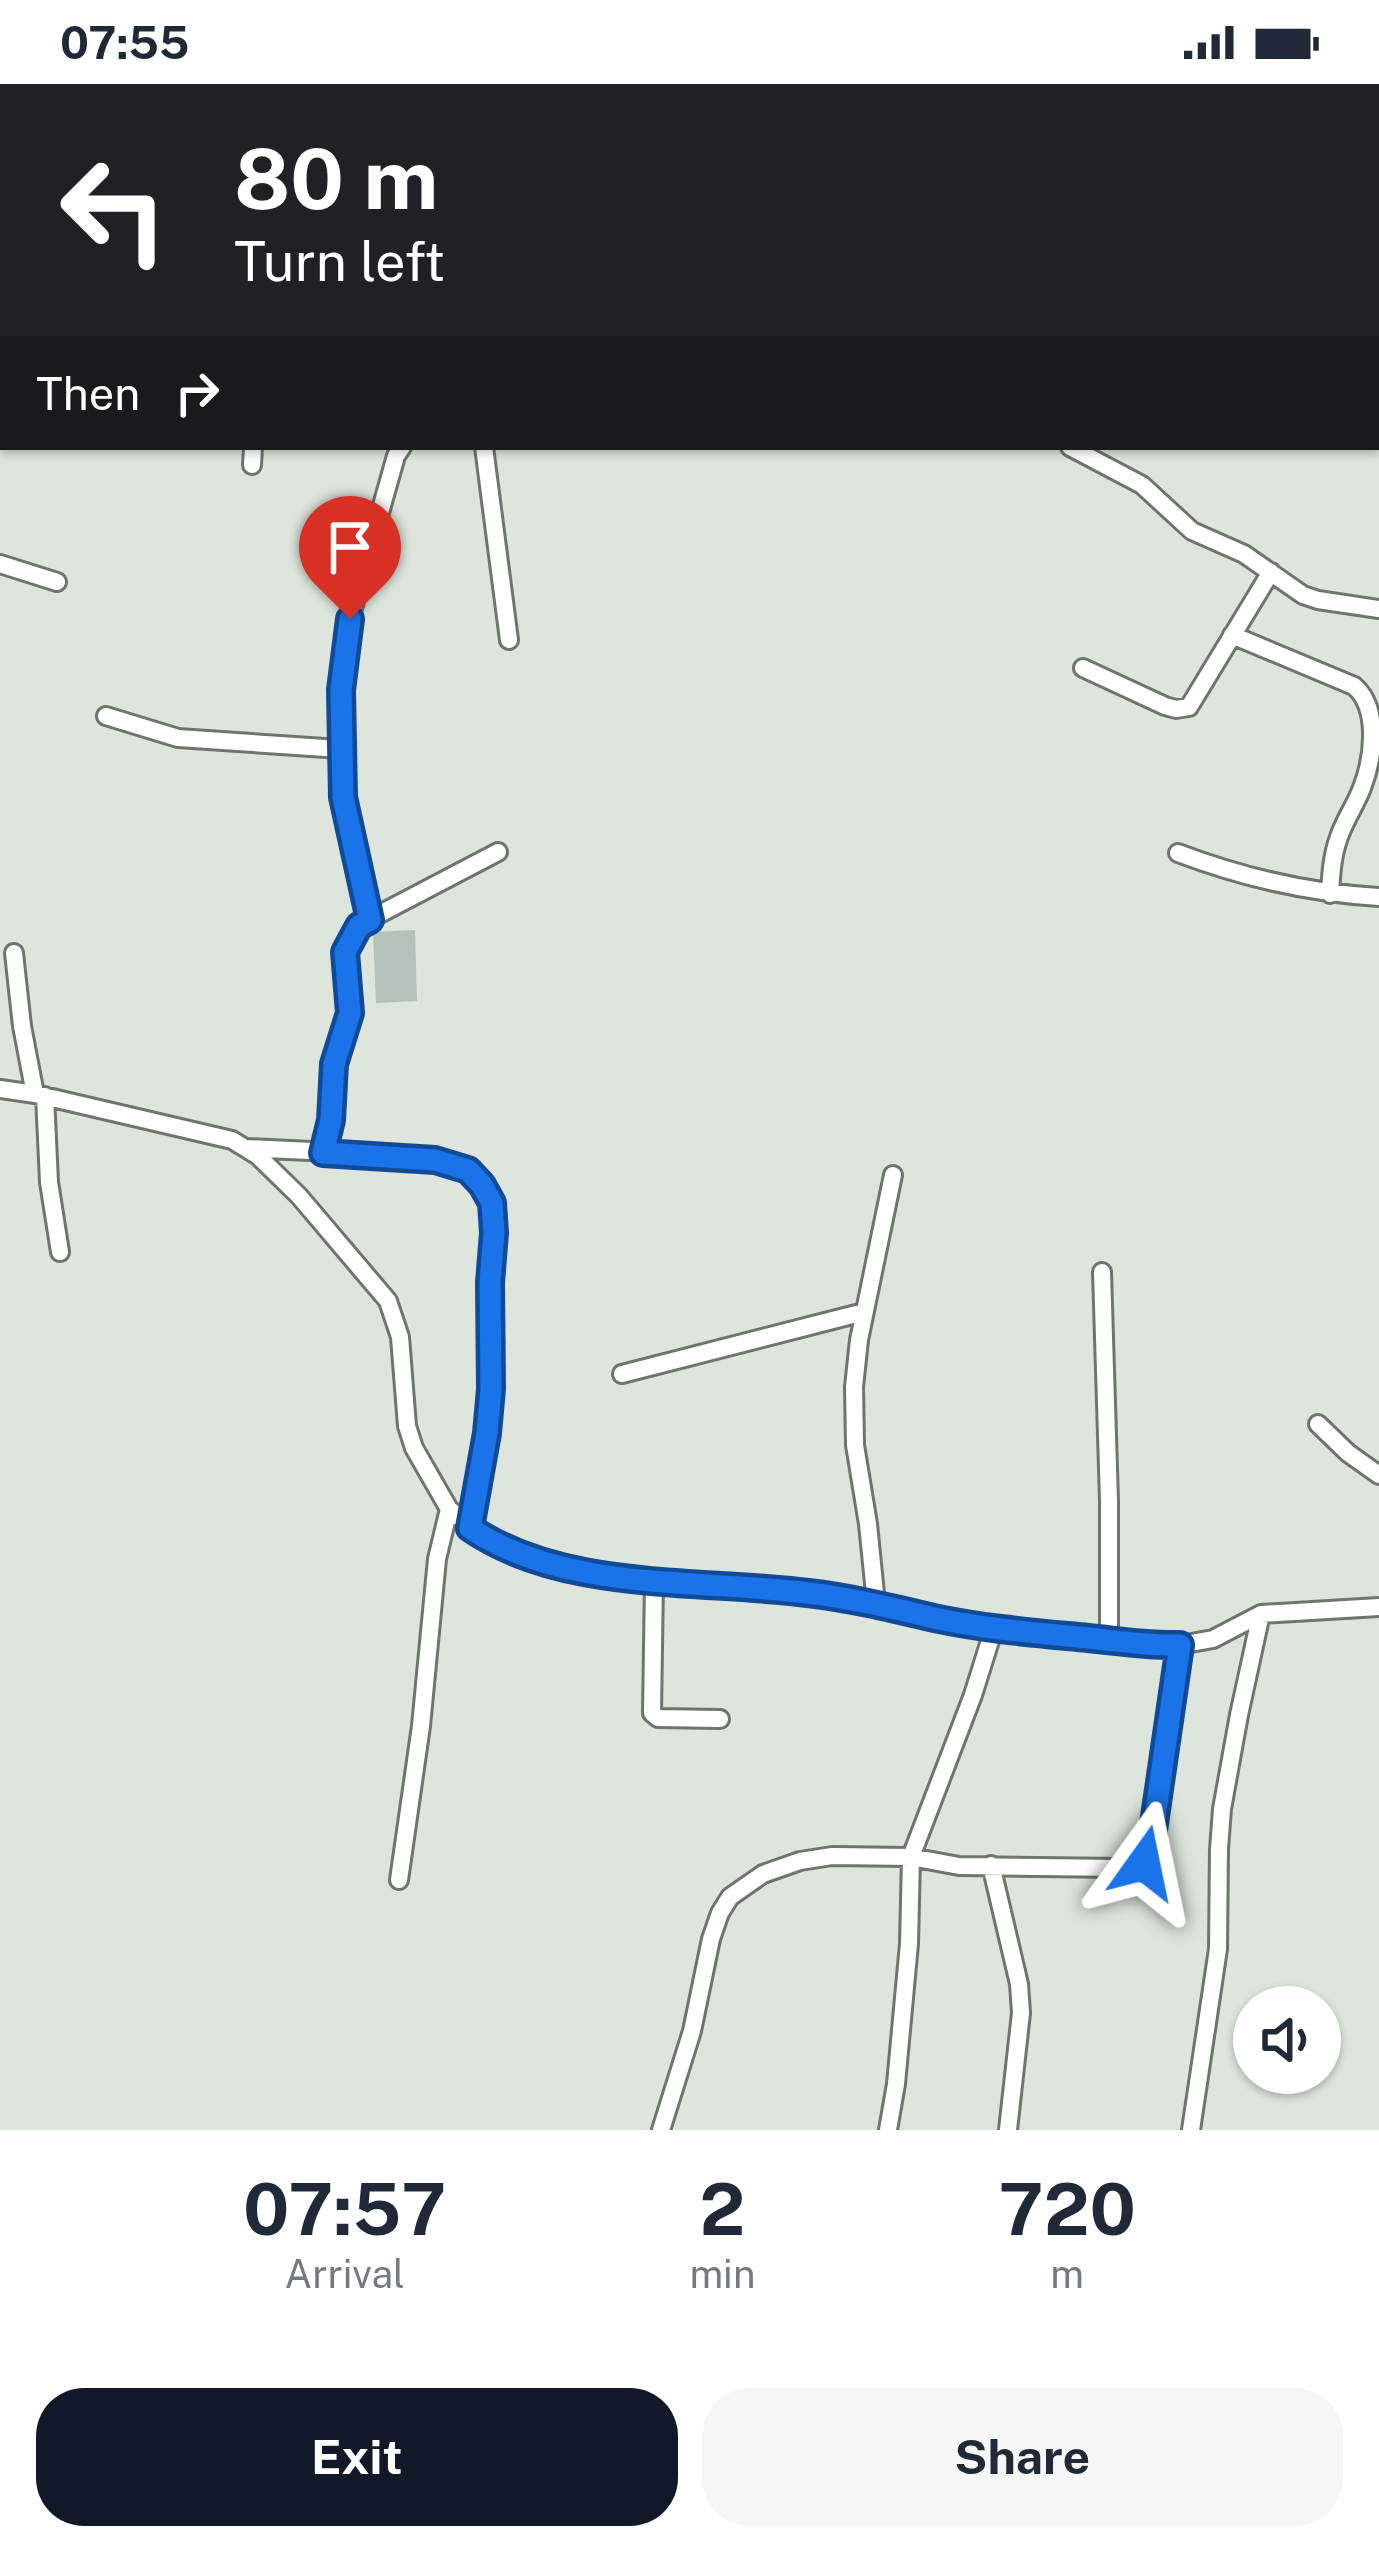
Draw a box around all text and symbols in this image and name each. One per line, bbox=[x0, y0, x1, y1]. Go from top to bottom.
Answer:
text: 07:55 bbox=[60, 16, 189, 69]
text: 80 m bbox=[234, 129, 438, 228]
icon: left bbox=[36, 132, 192, 288]
text: Turn left bbox=[234, 230, 445, 293]
icon: right bbox=[164, 360, 230, 426]
text: Then bbox=[36, 367, 140, 420]
pin bbox=[299, 496, 401, 619]
icon: arrive bbox=[317, 514, 383, 580]
position arrow bbox=[1081, 1800, 1207, 1926]
map controls bbox=[1233, 1986, 1341, 2094]
button: sound bbox=[1233, 1986, 1341, 2094]
text: 07:57 bbox=[243, 2167, 446, 2251]
text: 2 bbox=[700, 2167, 745, 2251]
text: 720 bbox=[999, 2167, 1136, 2251]
text: Arrival bbox=[284, 2251, 405, 2297]
text: min bbox=[689, 2251, 756, 2297]
text: m bbox=[1050, 2251, 1084, 2297]
button: Exit bbox=[36, 2388, 678, 2526]
button: Share bbox=[702, 2388, 1343, 2526]

